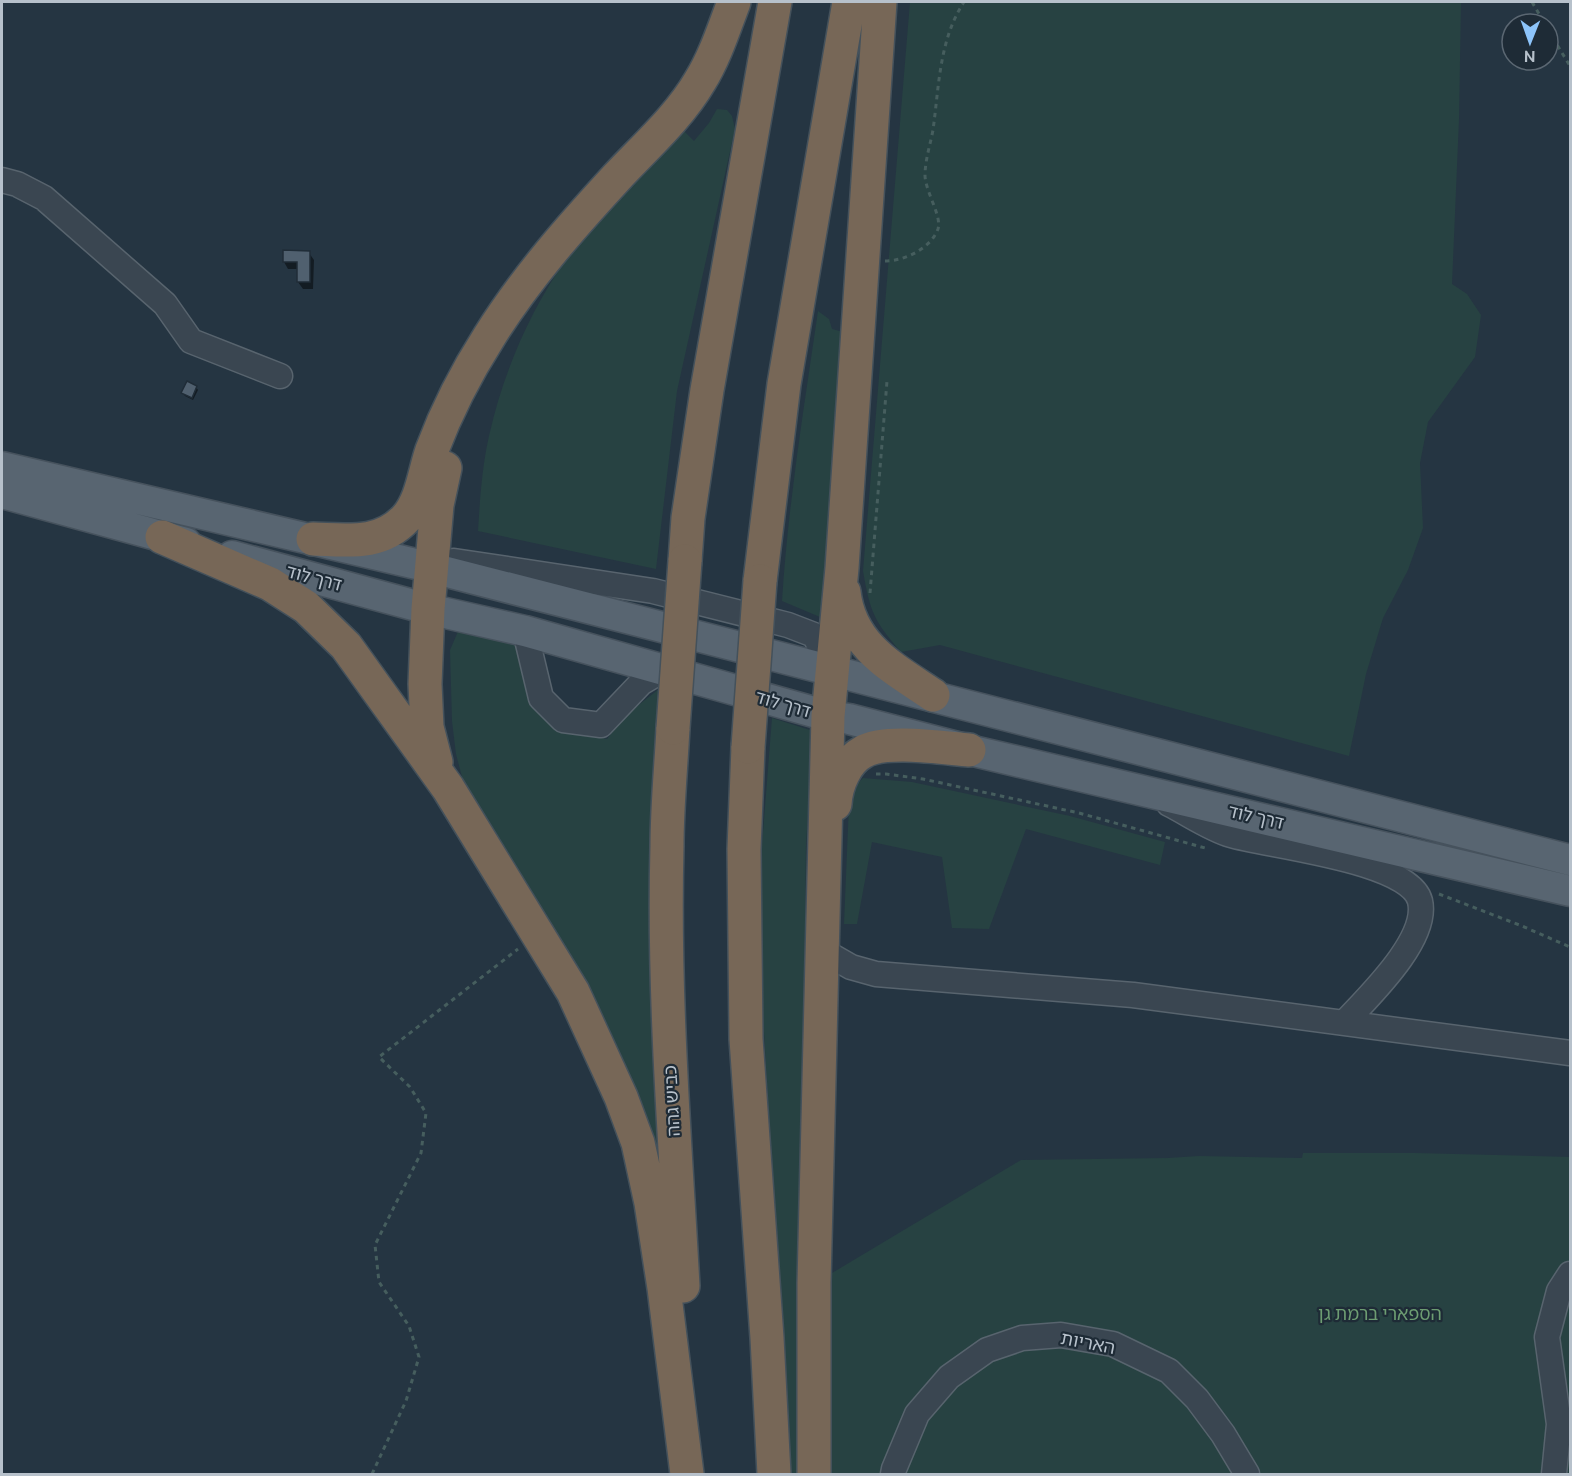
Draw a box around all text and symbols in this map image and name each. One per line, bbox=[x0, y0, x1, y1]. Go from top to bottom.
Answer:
north arrow bbox=[1500, 12, 1560, 72]
text: N bbox=[1524, 48, 1536, 66]
street label: דרך לוד bbox=[284, 560, 344, 594]
street label: דרך לוד bbox=[753, 686, 814, 721]
street label: דרך לוד bbox=[1226, 800, 1286, 832]
street label: כביש גהה bbox=[659, 1065, 683, 1137]
park label: הספארי ברמת גן bbox=[1318, 1303, 1442, 1323]
street label: האריות bbox=[1059, 1327, 1117, 1357]

